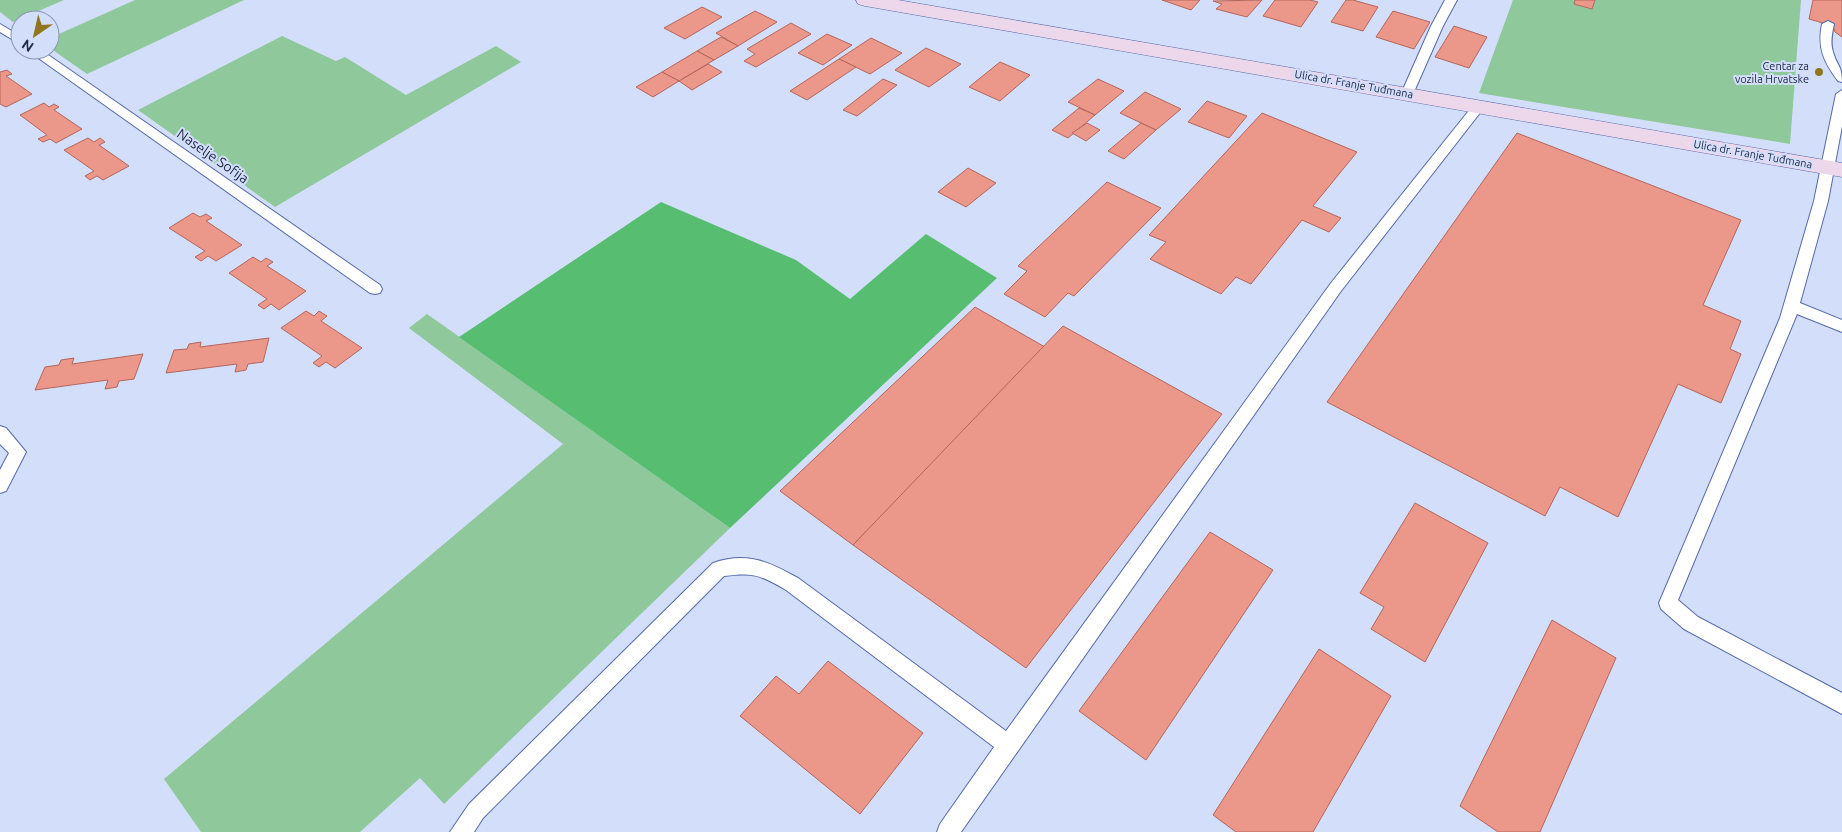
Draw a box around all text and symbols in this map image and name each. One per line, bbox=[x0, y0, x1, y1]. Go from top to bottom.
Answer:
north arrow bbox=[10, 10, 60, 60]
text: N bbox=[19, 36, 37, 55]
place label: Centar za vozila Hrvatske bbox=[1735, 60, 1809, 85]
marker: Centar za vozila Hrvatske bbox=[1813, 66, 1825, 78]
street label: Ulica dr. Franje Tuđmana bbox=[1294, 68, 1414, 100]
street label: Naselje Sofija bbox=[174, 125, 252, 187]
street label: Ulica dr. Franje Tuđmana bbox=[1693, 138, 1813, 170]

